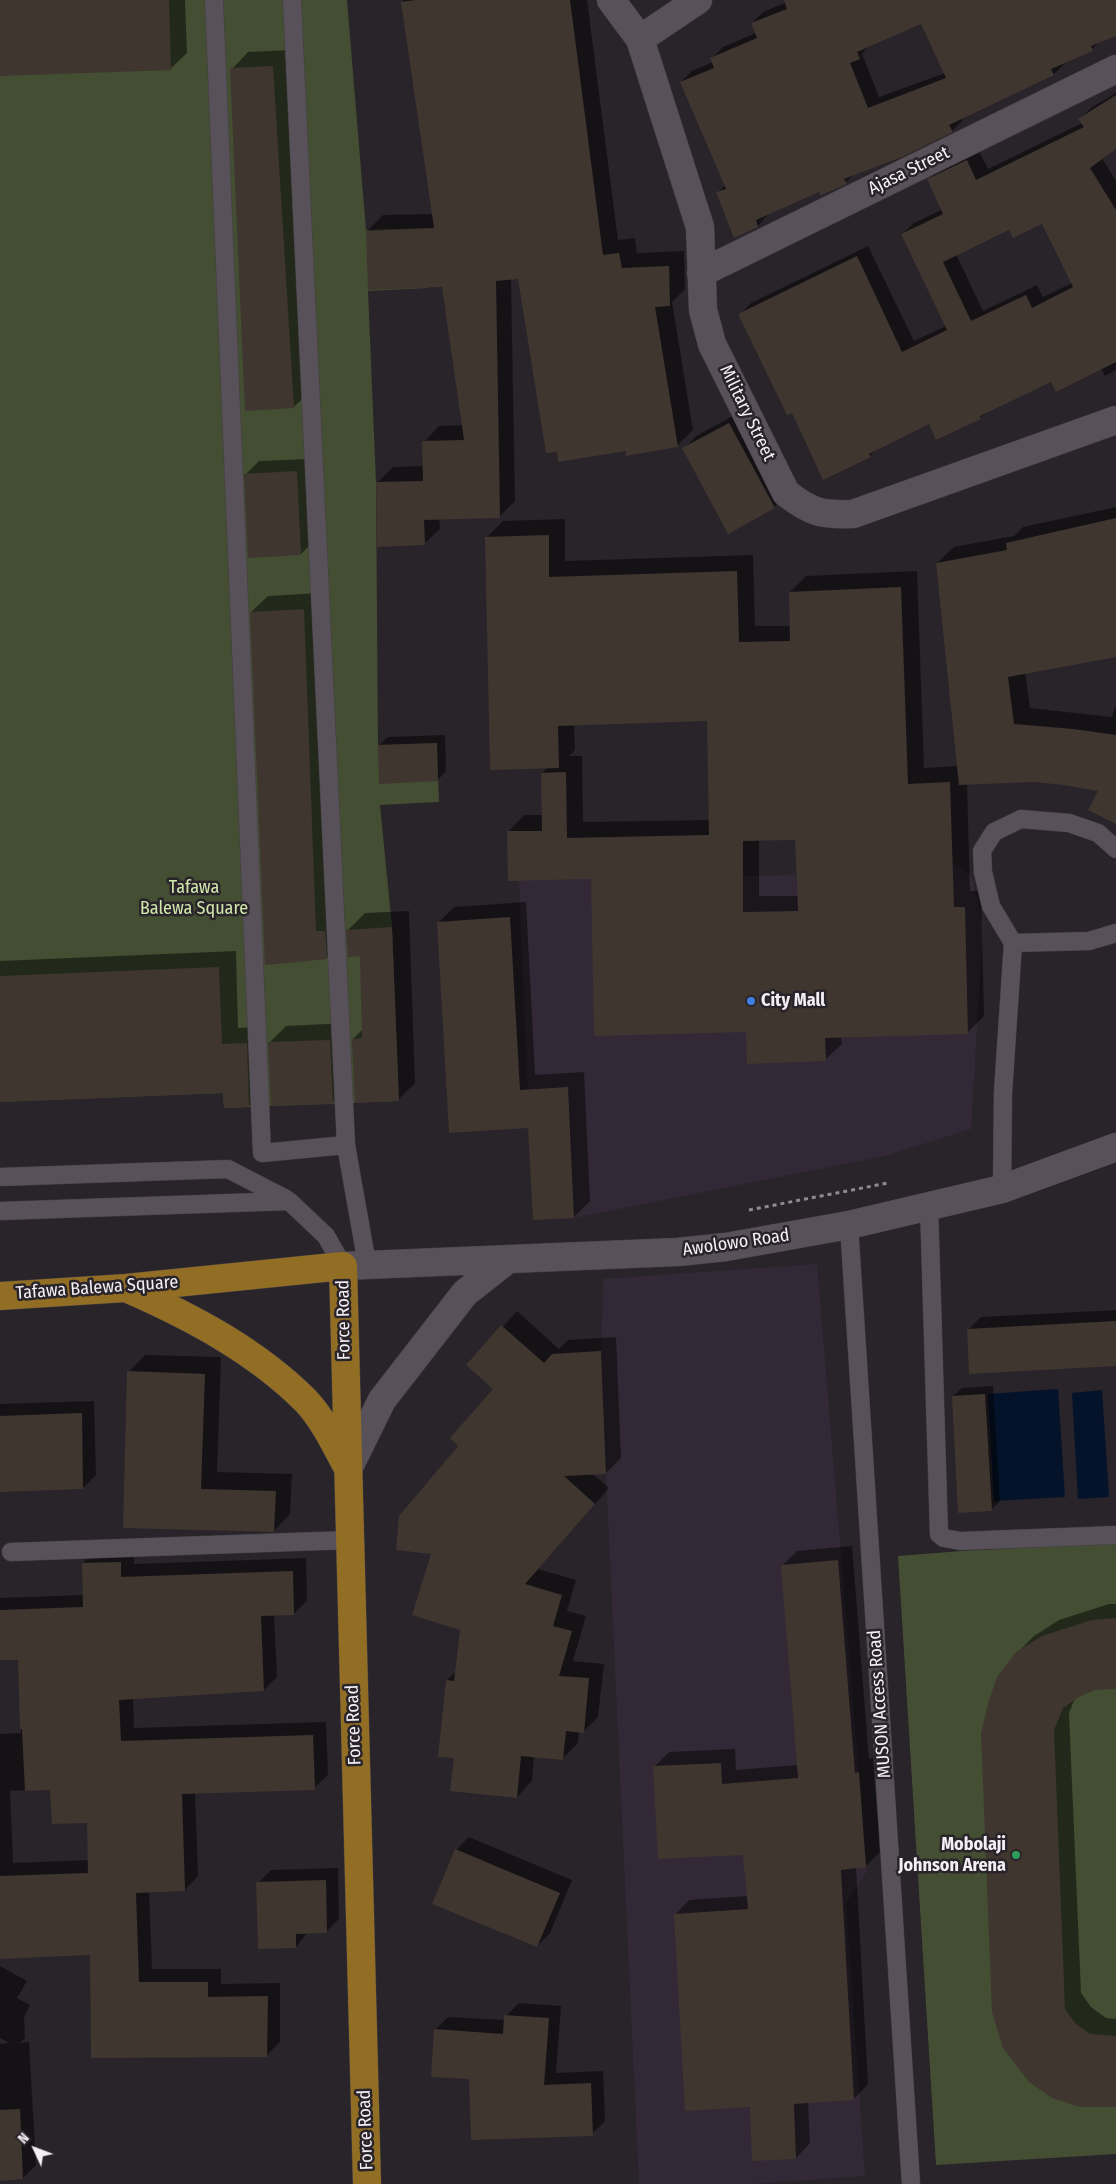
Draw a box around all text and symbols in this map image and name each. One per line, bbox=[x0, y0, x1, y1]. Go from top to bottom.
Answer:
street label: Ajasa Street bbox=[865, 142, 953, 200]
street label: Military Street bbox=[714, 362, 780, 464]
park label: Tafawa Balewa Square bbox=[140, 877, 248, 920]
place label: City Mall bbox=[761, 990, 825, 1012]
marker: City Mall bbox=[745, 995, 757, 1007]
street label: Awolowo Road bbox=[681, 1225, 791, 1261]
street label: Tafawa Balewa Square bbox=[15, 1272, 179, 1304]
street label: Force Road bbox=[333, 1280, 355, 1360]
street label: MUSON Access Road bbox=[864, 1629, 896, 1779]
street label: Force Road bbox=[342, 1684, 366, 1766]
place label: Mobolaji Johnson Arena bbox=[898, 1834, 1006, 1876]
marker: Mobolaji Johnson Arena bbox=[1010, 1849, 1022, 1861]
street label: Force Road bbox=[354, 2089, 378, 2171]
north arrow bbox=[10, 2124, 60, 2174]
text: N bbox=[15, 2130, 33, 2147]

